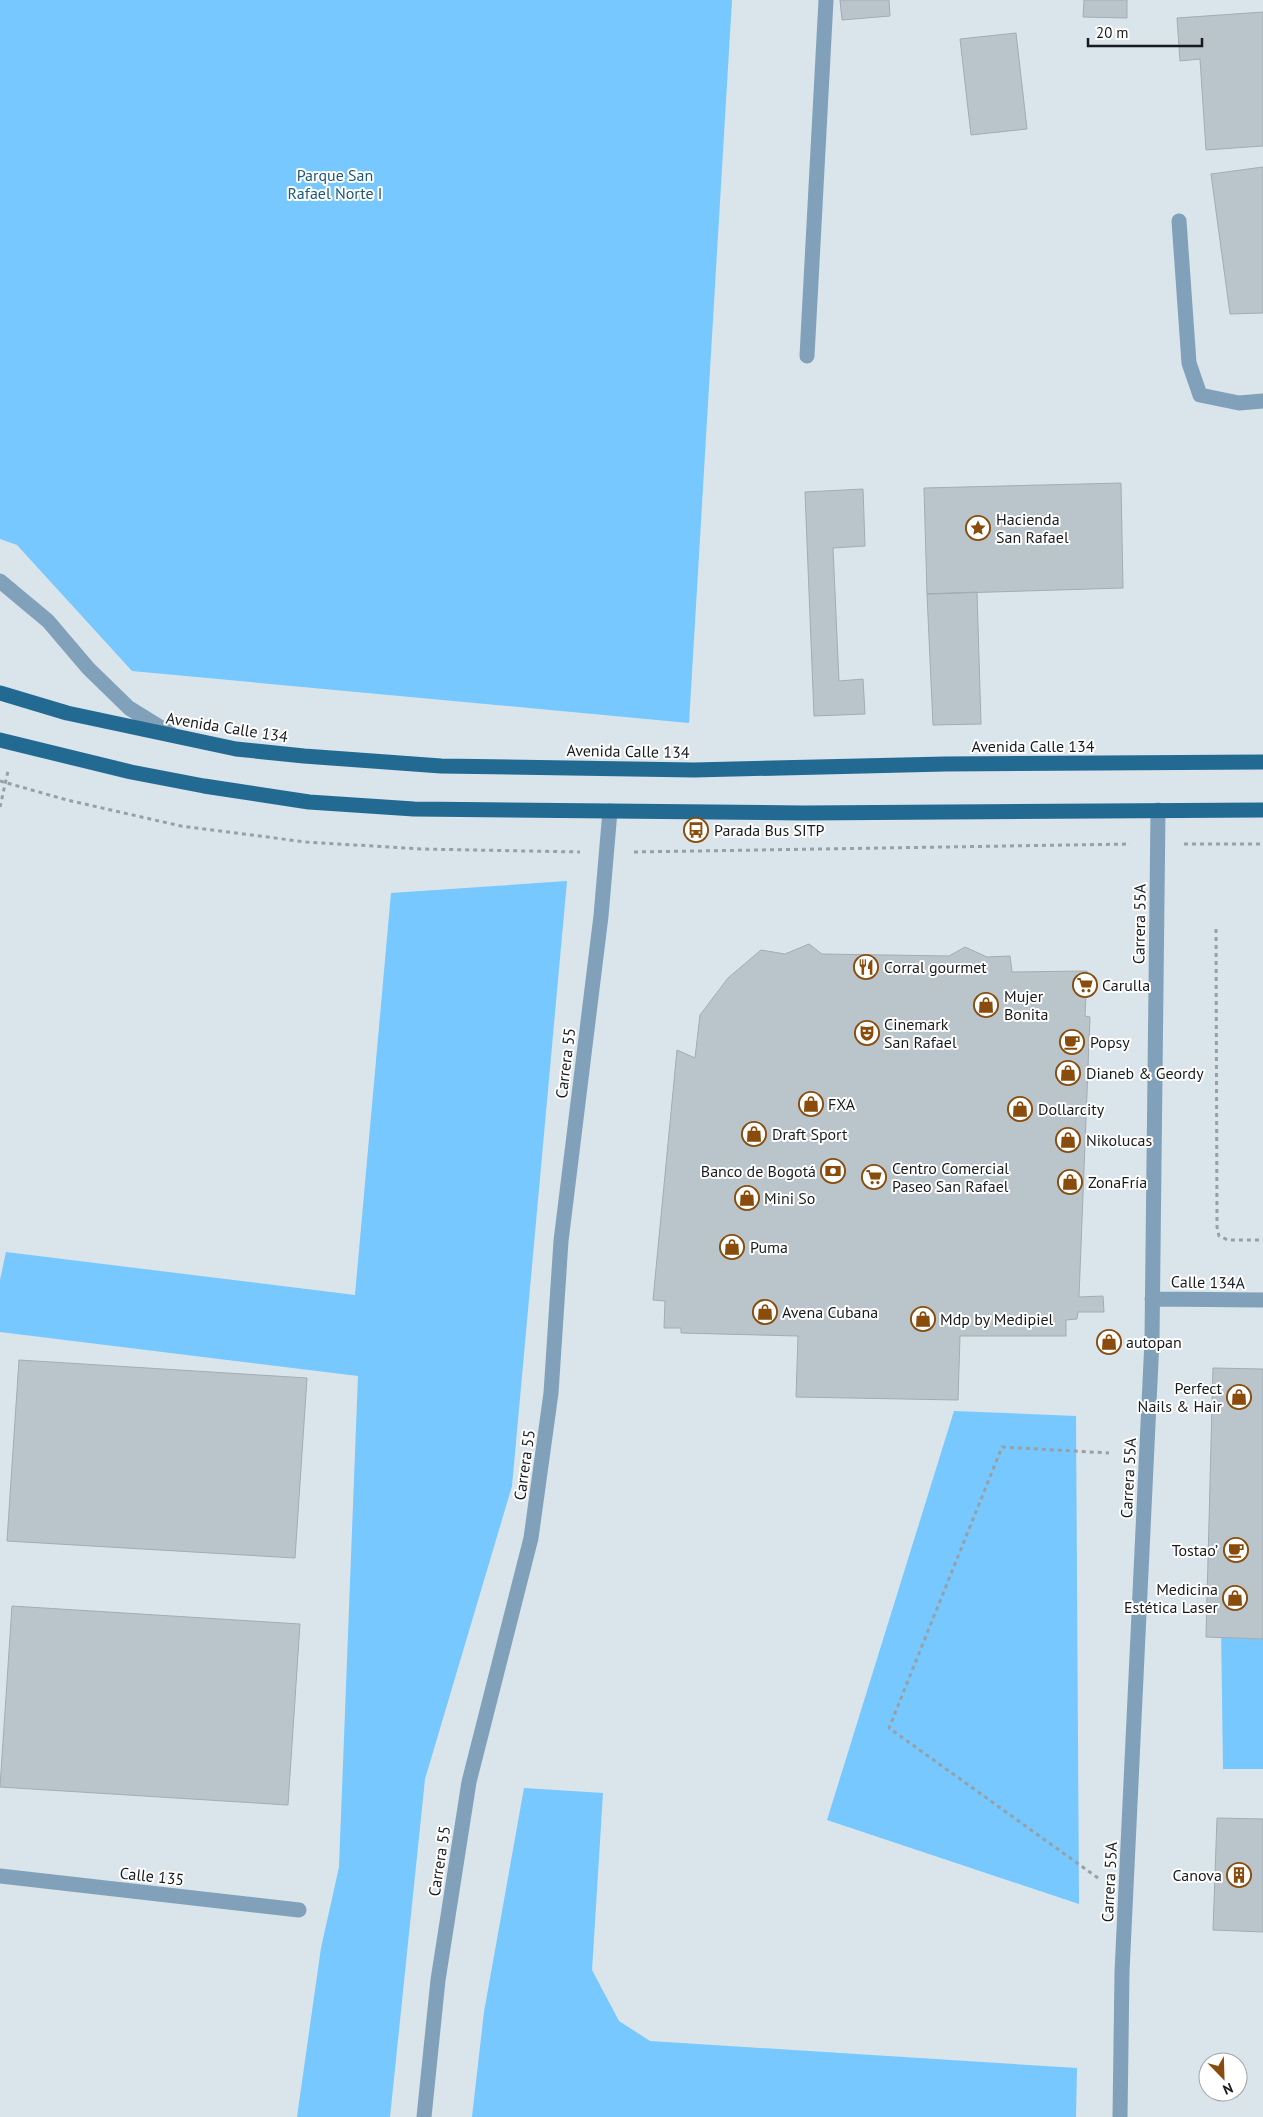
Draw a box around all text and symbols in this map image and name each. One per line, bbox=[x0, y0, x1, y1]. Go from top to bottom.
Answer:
scale bar bbox=[1088, 15, 1202, 47]
text: 20 m bbox=[1096, 23, 1129, 42]
park label: Parque San Rafael Norte I bbox=[288, 165, 382, 203]
place label: Hacienda San Rafael bbox=[996, 509, 1069, 547]
place icon: Hacienda San Rafael bbox=[965, 515, 991, 541]
street label: Avenida Calle 134 bbox=[165, 707, 290, 747]
street label: Avenida Calle 134 bbox=[971, 736, 1095, 756]
street label: Avenida Calle 134 bbox=[566, 740, 690, 762]
bus stop icon: Parada Bus SITP bbox=[683, 817, 709, 843]
place label: Parada Bus SITP bbox=[714, 820, 825, 840]
street label: Carrera 55A bbox=[1128, 883, 1150, 964]
restaurant icon: Corral gourmet bbox=[853, 954, 879, 980]
place label: Corral gourmet bbox=[884, 957, 987, 977]
supermarket icon: Carulla bbox=[1072, 972, 1098, 998]
place label: Carulla bbox=[1102, 975, 1150, 995]
place label: Mujer Bonita bbox=[1004, 986, 1048, 1024]
shop icon: Mujer Bonita bbox=[973, 992, 999, 1018]
place label: Cinemark San Rafael bbox=[884, 1014, 957, 1052]
theatre icon: Cinemark San Rafael bbox=[854, 1020, 880, 1046]
street label: Carrera 55 bbox=[551, 1027, 579, 1099]
cafe icon: Popsy bbox=[1059, 1029, 1085, 1055]
place label: Popsy bbox=[1090, 1032, 1130, 1052]
shop icon: Dianeb & Geordy bbox=[1055, 1060, 1081, 1086]
place label: Dianeb & Geordy bbox=[1086, 1063, 1204, 1083]
shop icon: FXA bbox=[798, 1091, 824, 1117]
place label: FXA bbox=[828, 1094, 856, 1114]
shop icon: Dollarcity bbox=[1007, 1096, 1033, 1122]
place label: Dollarcity bbox=[1038, 1099, 1105, 1119]
shop icon: Draft Sport bbox=[741, 1121, 767, 1147]
place label: Draft Sport bbox=[772, 1124, 848, 1144]
shop icon: Nikolucas bbox=[1055, 1127, 1081, 1153]
place label: Nikolucas bbox=[1086, 1130, 1153, 1150]
bank icon: Banco de Bogotá bbox=[820, 1158, 846, 1184]
place label: Centro Comercial Paseo San Rafael bbox=[892, 1158, 1009, 1196]
place label: Banco de Bogotá bbox=[701, 1161, 816, 1181]
supermarket icon: Centro Comercial Paseo San Rafael bbox=[861, 1164, 887, 1190]
shop icon: ZonaFría bbox=[1057, 1169, 1083, 1195]
place label: ZonaFría bbox=[1088, 1172, 1147, 1192]
shop icon: Mini So bbox=[734, 1185, 760, 1211]
place label: Mini So bbox=[764, 1188, 815, 1208]
shop icon: Puma bbox=[719, 1234, 745, 1260]
place label: Puma bbox=[750, 1237, 788, 1257]
street label: Calle 134A bbox=[1171, 1271, 1246, 1293]
shop icon: Avena Cubana bbox=[752, 1299, 778, 1325]
place label: Avena Cubana bbox=[782, 1302, 878, 1322]
shop icon: Mdp by Medipiel bbox=[910, 1306, 936, 1332]
place label: Mdp by Medipiel bbox=[940, 1309, 1054, 1329]
shop icon: autopan bbox=[1096, 1329, 1122, 1355]
place label: autopan bbox=[1126, 1332, 1182, 1352]
place label: Perfect Nails & Hair bbox=[1138, 1378, 1223, 1416]
shop icon: Perfect Nails & Hair bbox=[1226, 1384, 1252, 1410]
street label: Carrera 55 bbox=[509, 1429, 539, 1501]
street label: Carrera 55A bbox=[1116, 1437, 1140, 1519]
cafe icon: Tostao’ bbox=[1223, 1537, 1249, 1563]
place label: Tostao’ bbox=[1172, 1540, 1218, 1560]
place label: Medicina Estética Laser bbox=[1124, 1579, 1219, 1617]
shop icon: Medicina Estética Laser bbox=[1222, 1585, 1248, 1611]
street label: Carrera 55 bbox=[424, 1824, 454, 1898]
street label: Carrera 55A bbox=[1097, 1841, 1121, 1923]
building icon: Canova bbox=[1226, 1862, 1252, 1888]
street label: Calle 135 bbox=[119, 1863, 185, 1889]
place label: Canova bbox=[1172, 1865, 1222, 1885]
north arrow bbox=[1198, 2052, 1248, 2102]
text: N bbox=[1220, 2079, 1236, 2099]

